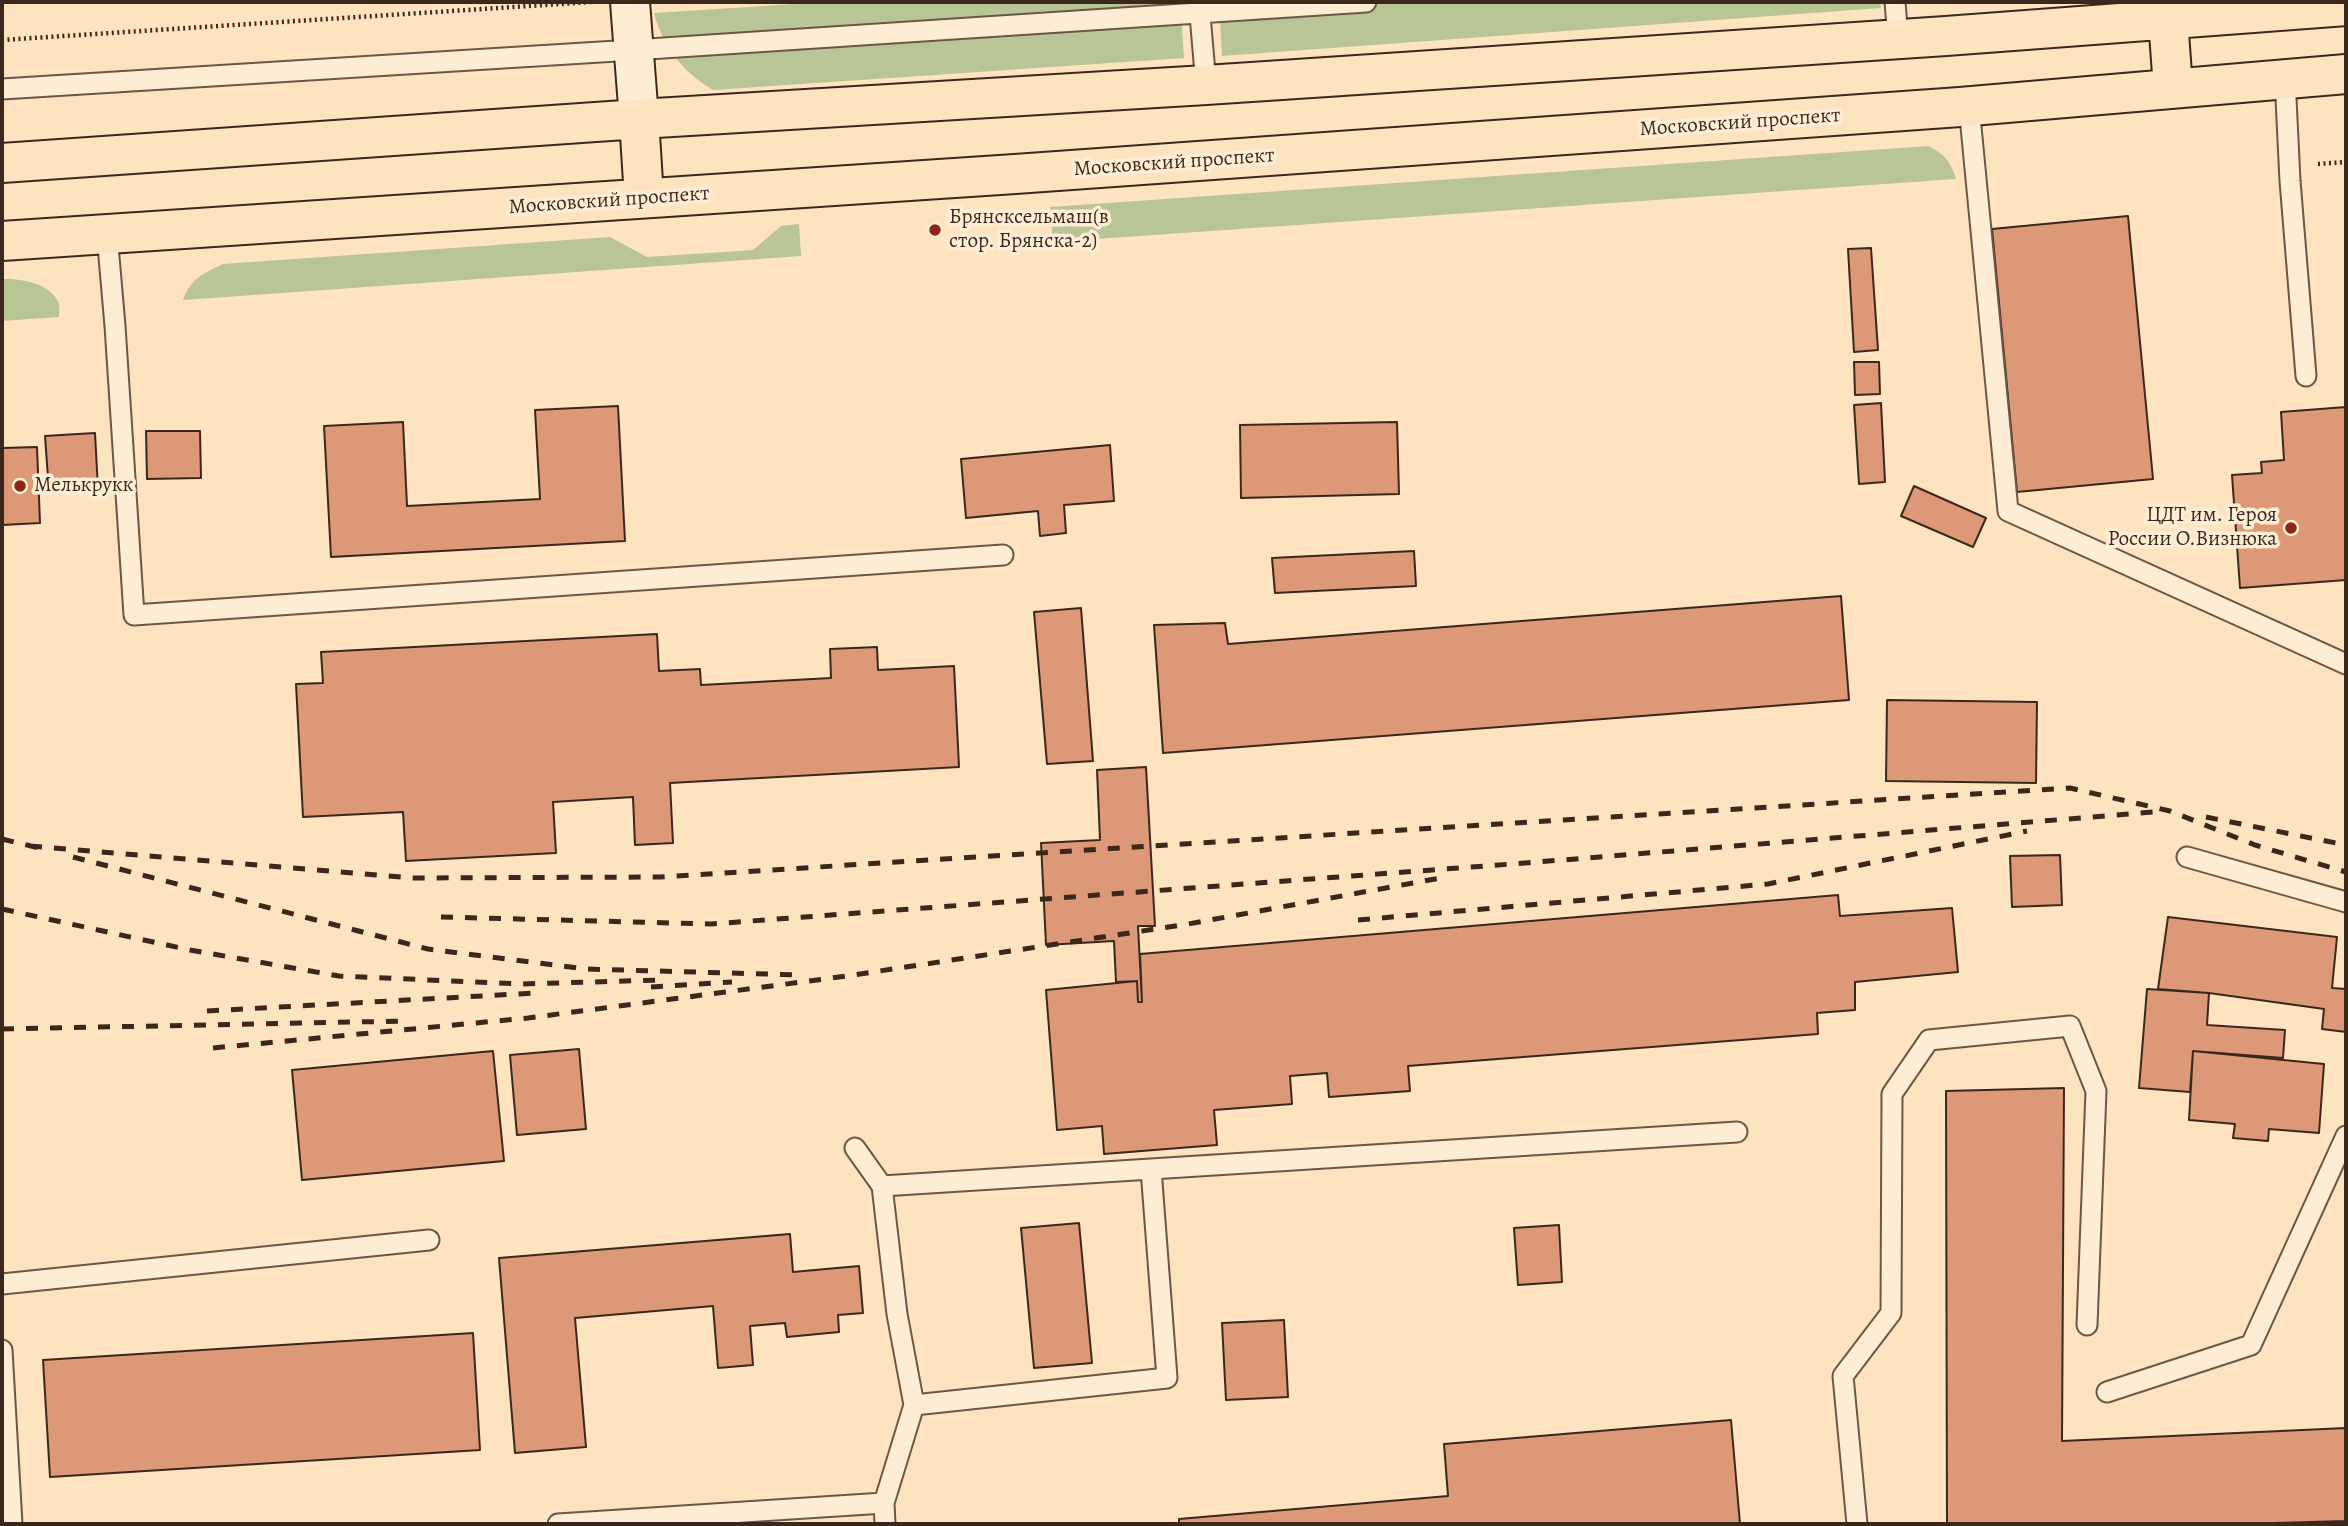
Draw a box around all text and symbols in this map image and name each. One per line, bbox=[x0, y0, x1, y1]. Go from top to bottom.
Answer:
street label: Московский проспект bbox=[1639, 103, 1841, 143]
street label: Московский проспект bbox=[1073, 143, 1275, 183]
street label: Московский проспект bbox=[508, 181, 710, 221]
place label: Брянсксельмаш(в стор. Брянска-2) bbox=[949, 205, 1109, 255]
marker: Брянсксельмаш(в стор. Брянска-2) bbox=[927, 222, 943, 238]
place label: Мелькрукк bbox=[34, 473, 133, 499]
marker: Мелькрукк bbox=[12, 478, 28, 494]
place label: ЦДТ им. Героя России О.Визнюка bbox=[2108, 503, 2277, 553]
marker: ЦДТ им. Героя России О.Визнюка bbox=[2283, 520, 2299, 536]

